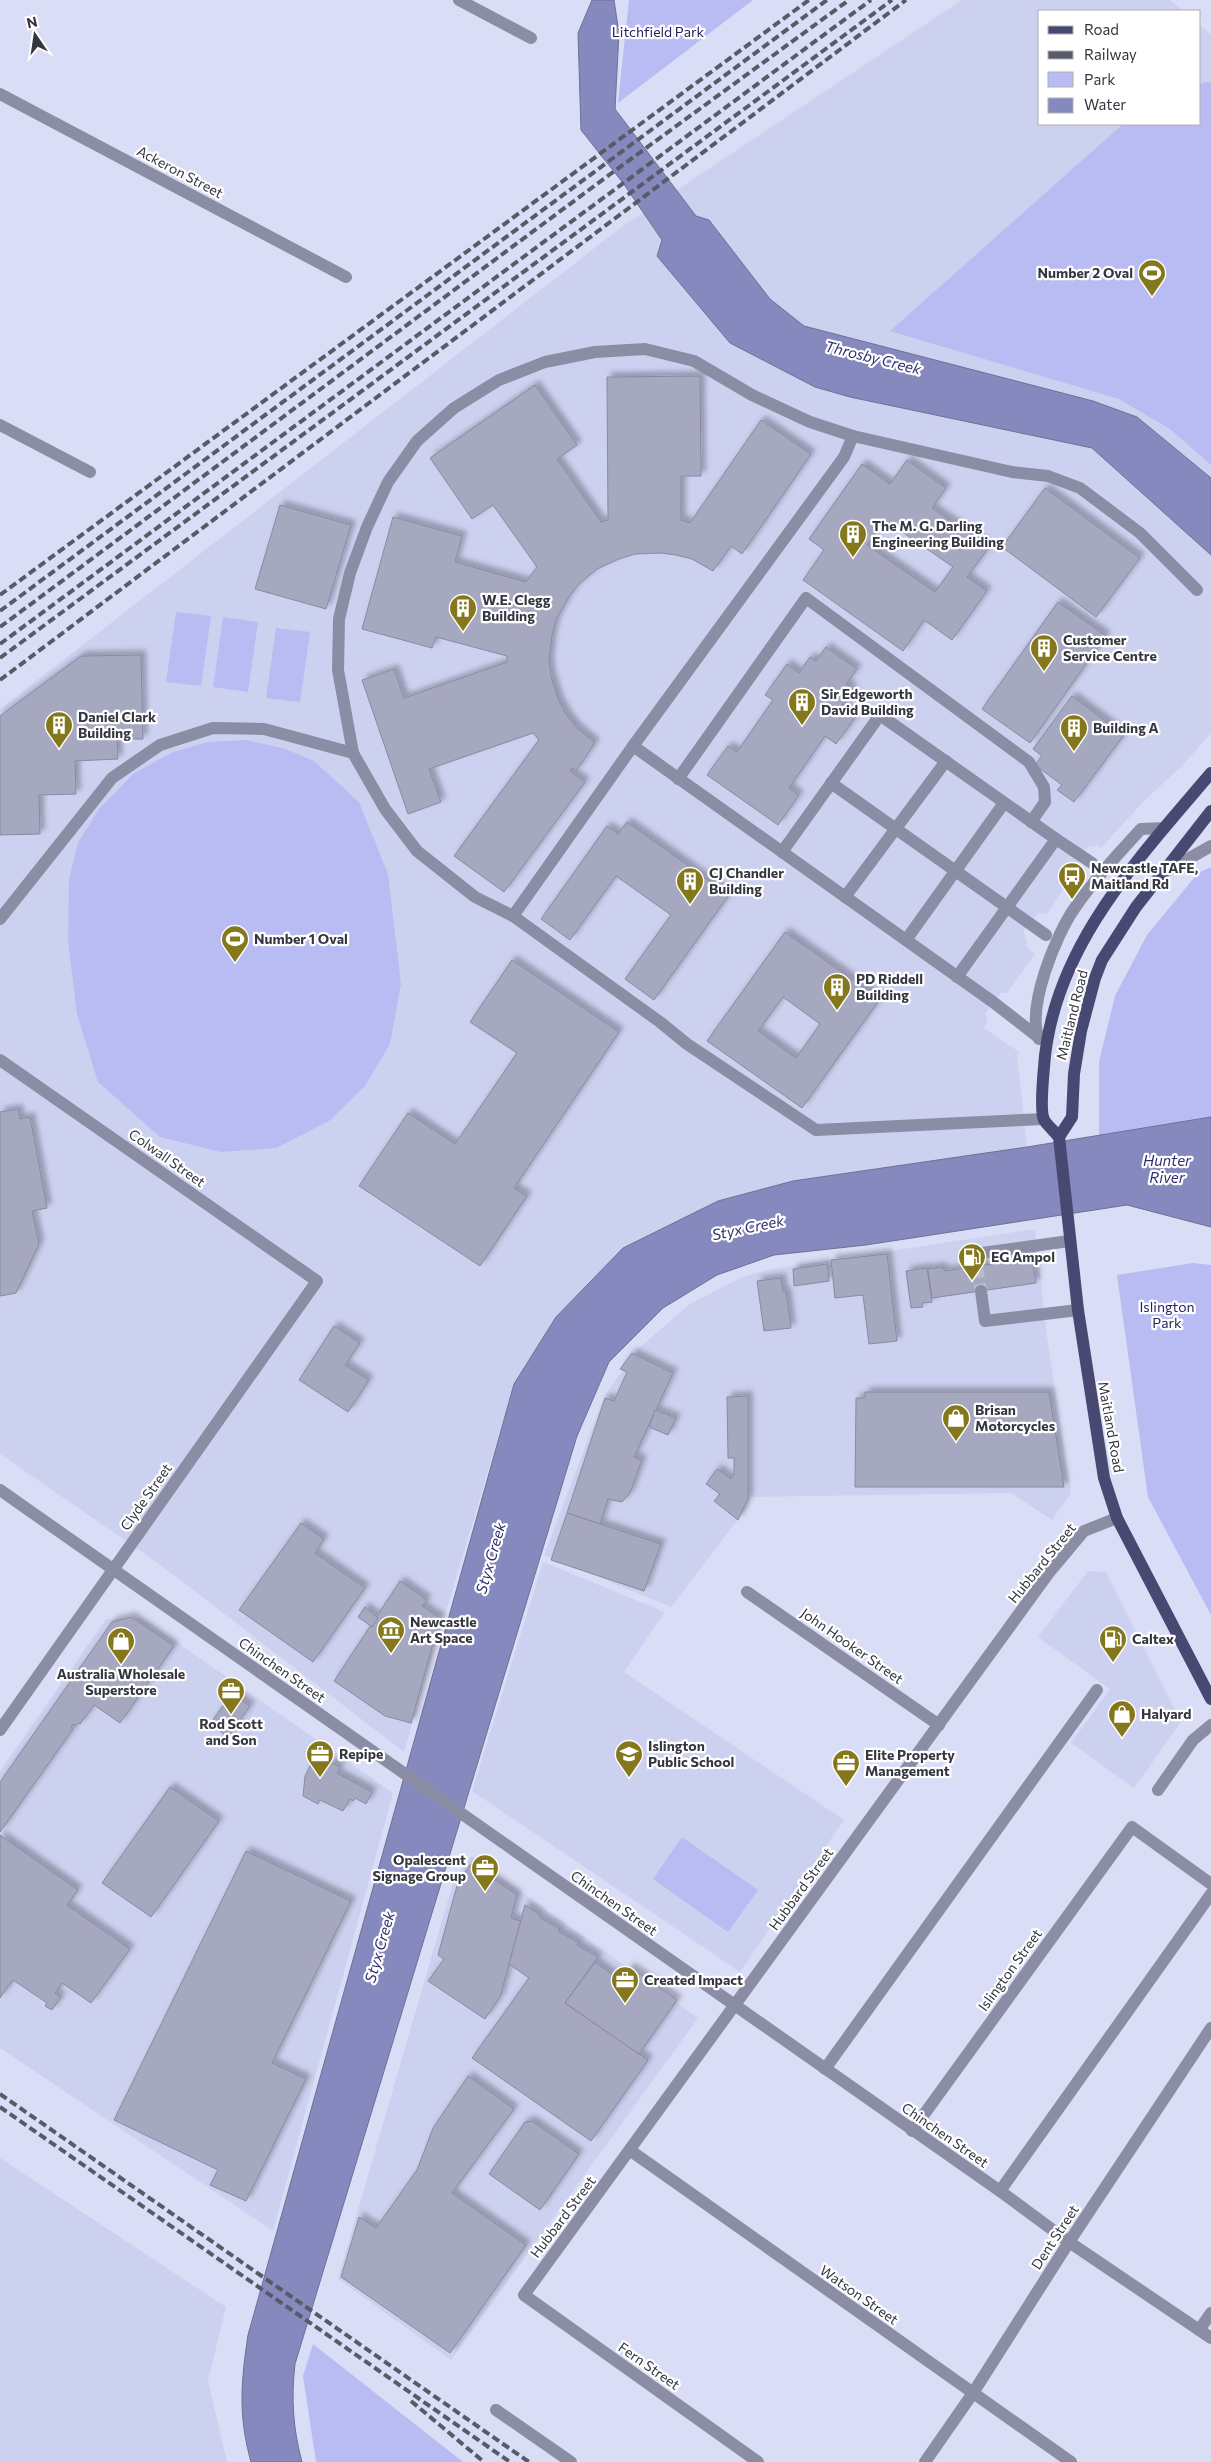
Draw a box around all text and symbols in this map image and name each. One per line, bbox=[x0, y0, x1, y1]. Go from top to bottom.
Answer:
north arrow bbox=[10, 10, 60, 60]
legend bbox=[1038, 10, 1201, 125]
text: N bbox=[25, 12, 39, 31]
text: Road bbox=[1084, 20, 1119, 38]
park label: Litchfield Park bbox=[612, 23, 705, 40]
text: Railway bbox=[1084, 45, 1137, 63]
text: Park bbox=[1084, 70, 1115, 88]
text: Water bbox=[1084, 95, 1126, 113]
street label: Ackeron Street bbox=[134, 142, 226, 201]
sports icon: Number 2 Oval bbox=[1137, 258, 1167, 297]
place label: Number 2 Oval bbox=[1037, 264, 1133, 281]
water label: Throsby Creek bbox=[823, 336, 924, 378]
place label: The M. G. Darling Engineering Building bbox=[872, 517, 1004, 550]
building icon: The M. G. Darling Engineering Building bbox=[838, 519, 868, 558]
place label: W.E. Clegg Building bbox=[482, 591, 551, 624]
building icon: W.E. Clegg Building bbox=[448, 593, 478, 632]
place label: Customer Service Centre bbox=[1063, 631, 1157, 664]
building icon: Customer Service Centre bbox=[1029, 633, 1059, 672]
place label: Sir Edgeworth David Building bbox=[821, 685, 914, 718]
building icon: Sir Edgeworth David Building bbox=[787, 687, 817, 726]
place label: Daniel Clark Building bbox=[78, 708, 156, 741]
building icon: Daniel Clark Building bbox=[44, 710, 74, 749]
building icon: Building A bbox=[1059, 713, 1089, 752]
place label: Building A bbox=[1093, 719, 1159, 736]
place label: Newcastle TAFE, Maitland Rd bbox=[1091, 859, 1198, 892]
bus stop icon: Newcastle TAFE, Maitland Rd bbox=[1057, 861, 1087, 900]
place label: CJ Chandler Building bbox=[709, 864, 784, 897]
building icon: CJ Chandler Building bbox=[675, 866, 705, 905]
sports icon: Number 1 Oval bbox=[220, 924, 250, 963]
place label: Number 1 Oval bbox=[254, 930, 348, 947]
street label: Maitland Road bbox=[1052, 968, 1091, 1062]
place label: PD Riddell Building bbox=[856, 970, 923, 1003]
building icon: PD Riddell Building bbox=[822, 972, 852, 1011]
street label: Colwall Street bbox=[126, 1125, 209, 1190]
water label: Hunter River bbox=[1143, 1151, 1192, 1186]
water label: Styx Creek bbox=[710, 1210, 786, 1243]
fuel station icon: EG Ampol bbox=[957, 1242, 987, 1281]
place label: EG Ampol bbox=[991, 1248, 1055, 1265]
park label: Islington Park bbox=[1139, 1298, 1195, 1331]
street label: Maitland Road bbox=[1095, 1380, 1128, 1474]
place label: Brisan Motorcycles bbox=[975, 1401, 1056, 1434]
shop icon: Brisan Motorcycles bbox=[941, 1403, 971, 1442]
street label: Clyde Street bbox=[116, 1460, 175, 1534]
water label: Styx Creek bbox=[471, 1519, 509, 1595]
street label: Hubbard Street bbox=[1004, 1519, 1079, 1606]
street label: John Hooker Street bbox=[798, 1604, 907, 1687]
place label: Newcastle Art Space bbox=[410, 1613, 477, 1646]
museum icon: Newcastle Art Space bbox=[376, 1615, 406, 1654]
fuel station icon: Caltex bbox=[1098, 1624, 1128, 1663]
shop icon: Australia Wholesale Superstore bbox=[106, 1626, 136, 1665]
place label: Caltex bbox=[1132, 1630, 1174, 1647]
street label: Chinchen Street bbox=[236, 1633, 329, 1706]
place label: Australia Wholesale Superstore bbox=[57, 1665, 185, 1698]
office icon: Rod Scott and Son bbox=[216, 1676, 246, 1715]
shop icon: Halyard bbox=[1107, 1699, 1137, 1738]
place label: Halyard bbox=[1141, 1705, 1191, 1722]
place label: Rod Scott and Son bbox=[199, 1715, 263, 1748]
place label: Islington Public School bbox=[648, 1737, 734, 1770]
office icon: Repipe bbox=[305, 1739, 335, 1778]
school or university icon: Islington Public School bbox=[614, 1739, 644, 1778]
place label: Repipe bbox=[339, 1745, 383, 1762]
place label: Elite Property Management bbox=[865, 1746, 955, 1779]
office icon: Elite Property Management bbox=[831, 1748, 861, 1787]
street label: Hubbard Street bbox=[765, 1844, 836, 1933]
place label: Opalescent Signage Group bbox=[372, 1851, 466, 1884]
office icon: Opalescent Signage Group bbox=[470, 1853, 500, 1892]
street label: Chinchen Street bbox=[568, 1866, 661, 1939]
water label: Styx Creek bbox=[360, 1908, 398, 1984]
street label: Islington Street bbox=[974, 1925, 1045, 2014]
office icon: Created Impact bbox=[610, 1965, 640, 2004]
place label: Created Impact bbox=[644, 1971, 743, 1988]
street label: Chinchen Street bbox=[899, 2098, 992, 2171]
street label: Hubbard Street bbox=[526, 2172, 599, 2261]
street label: Dent Street bbox=[1027, 2201, 1082, 2272]
street label: Watson Street bbox=[817, 2261, 902, 2328]
street label: Fern Street bbox=[615, 2338, 683, 2393]

